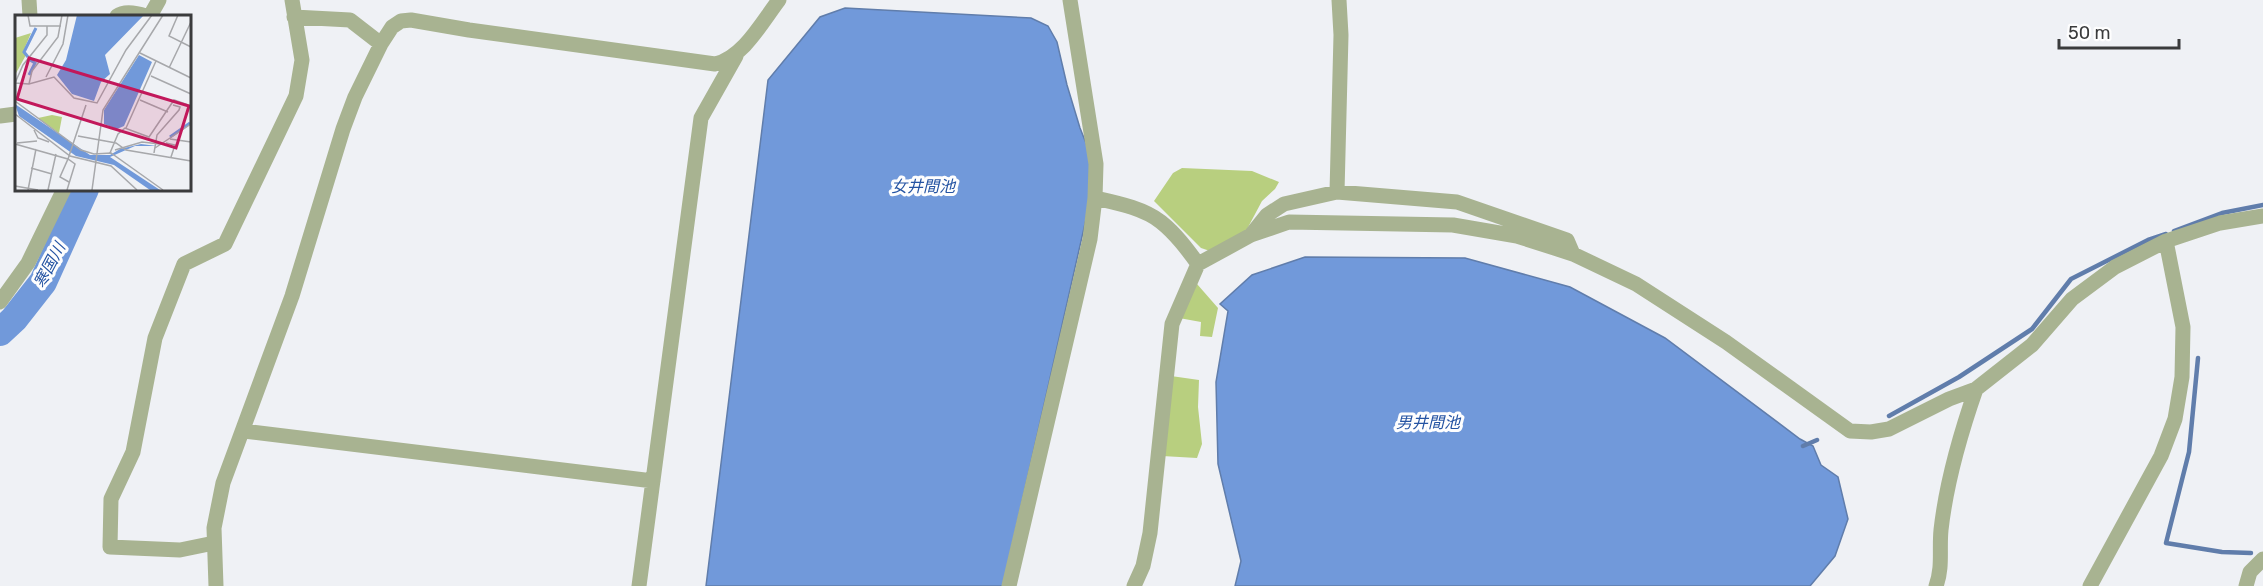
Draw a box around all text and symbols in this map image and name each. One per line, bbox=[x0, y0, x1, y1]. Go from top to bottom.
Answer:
scale bar bbox=[2059, 12, 2179, 50]
inset map bbox=[15, 15, 190, 190]
text: 50 m bbox=[2068, 22, 2111, 44]
water label: 女井間池 bbox=[891, 177, 957, 196]
water label: 寒国川 bbox=[30, 238, 70, 291]
water label: 男井間池 bbox=[1396, 413, 1462, 432]

